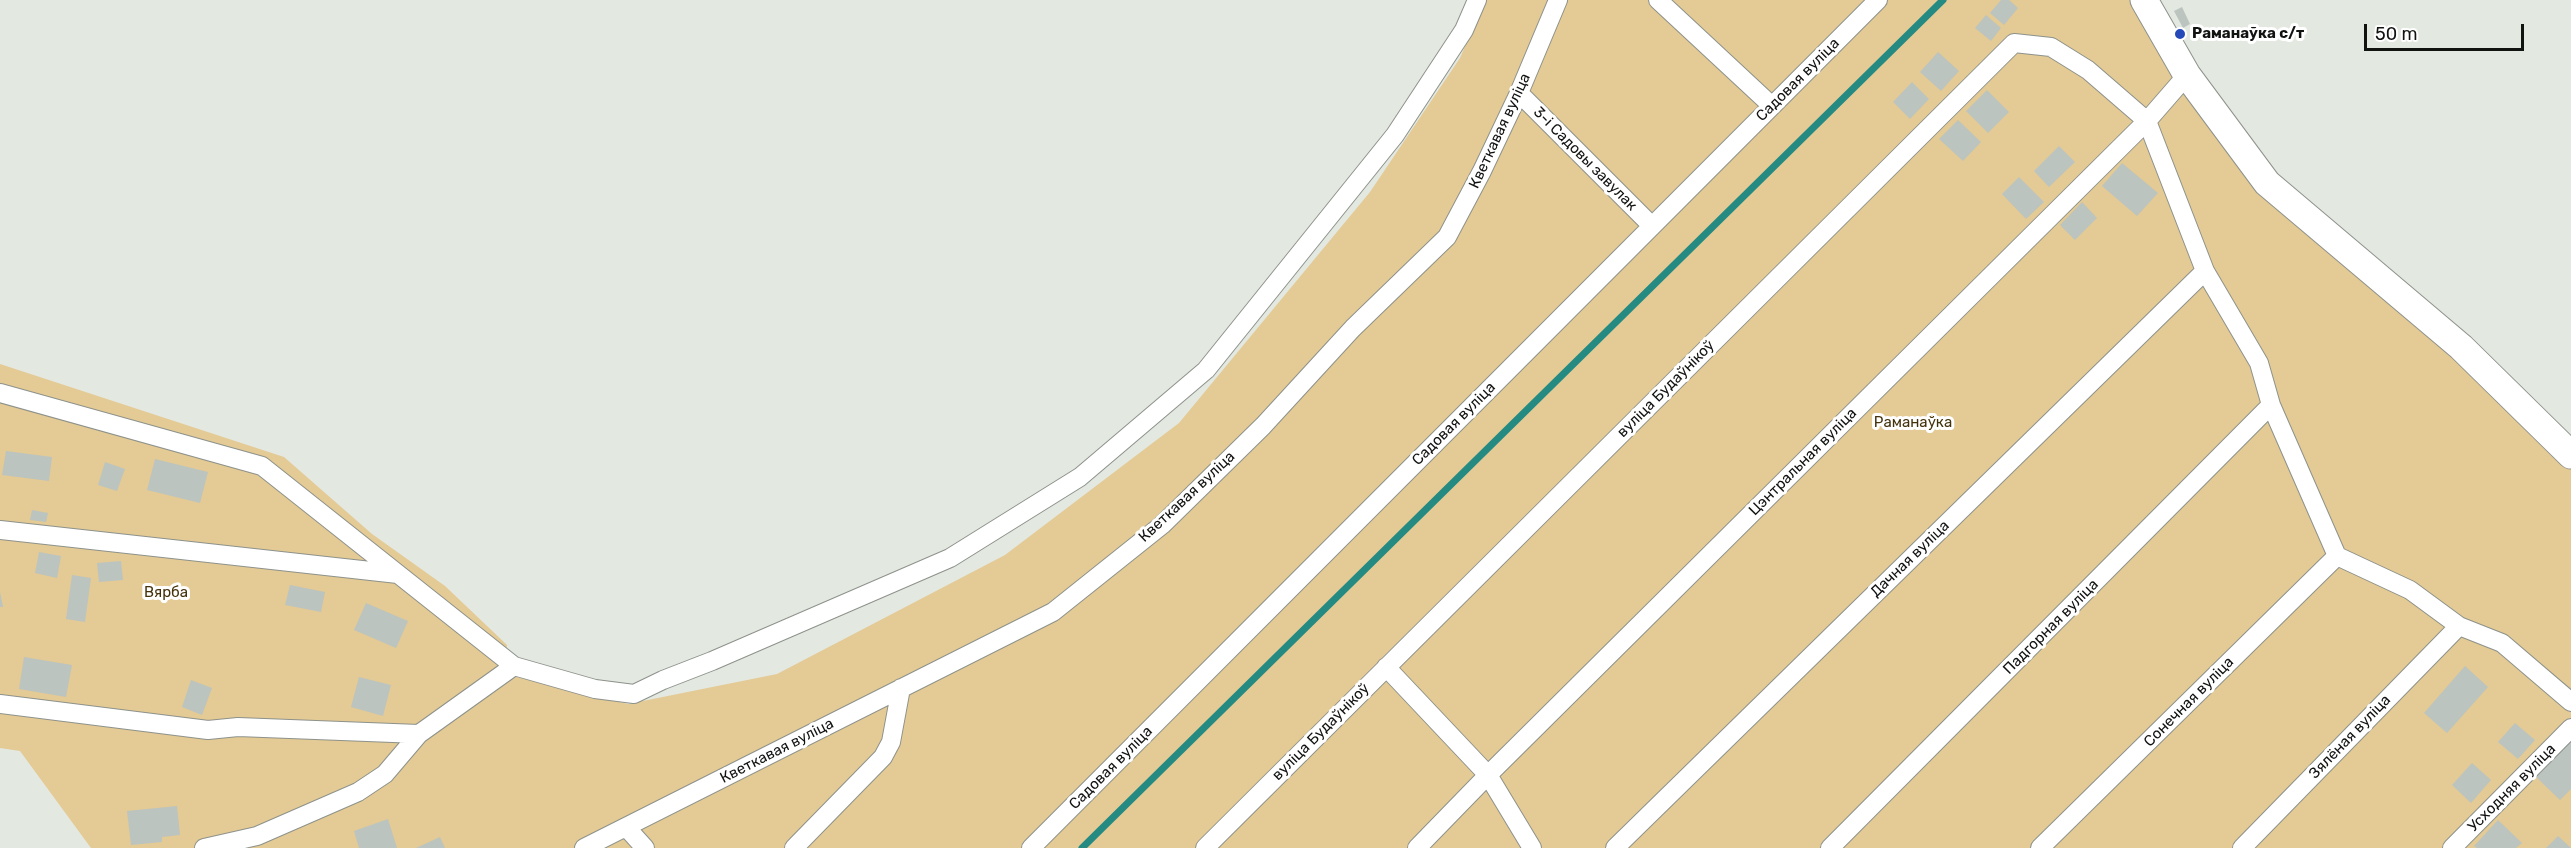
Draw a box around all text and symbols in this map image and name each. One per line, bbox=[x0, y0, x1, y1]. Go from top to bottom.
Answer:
scale bar bbox=[2367, 12, 2528, 50]
text: 50 m bbox=[2375, 23, 2418, 45]
place label: Раманаўка с/т bbox=[2192, 25, 2304, 43]
marker: Раманаўка с/т bbox=[2173, 27, 2187, 41]
street label: Садовая вуліца bbox=[1753, 35, 1843, 125]
street label: Кветкавая вуліца bbox=[1465, 71, 1535, 191]
street label: 3-і Садовы завулак bbox=[1529, 103, 1641, 215]
street label: вуліца Будаўнікоў bbox=[1614, 337, 1718, 441]
street label: Садовая вуліца bbox=[1409, 379, 1499, 469]
street label: Цэнтральная вуліца bbox=[1745, 404, 1861, 520]
park label: Раманаўка bbox=[1874, 414, 1952, 432]
street label: Кветкавая вуліца bbox=[1135, 448, 1239, 546]
street label: Дачная вуліца bbox=[1867, 517, 1953, 601]
street label: Падгорная вуліца bbox=[2000, 576, 2102, 678]
park label: Вярба bbox=[144, 584, 188, 602]
street label: Сонечная вуліца bbox=[2140, 653, 2238, 751]
street label: вуліца Будаўнікоў bbox=[1269, 680, 1373, 784]
street label: Зялёная вуліца bbox=[2305, 691, 2395, 783]
street label: Кветкавая вуліца bbox=[717, 715, 837, 787]
street label: Садовая вуліца bbox=[1066, 723, 1156, 813]
street label: Усходняя вуліца bbox=[2464, 740, 2560, 836]

